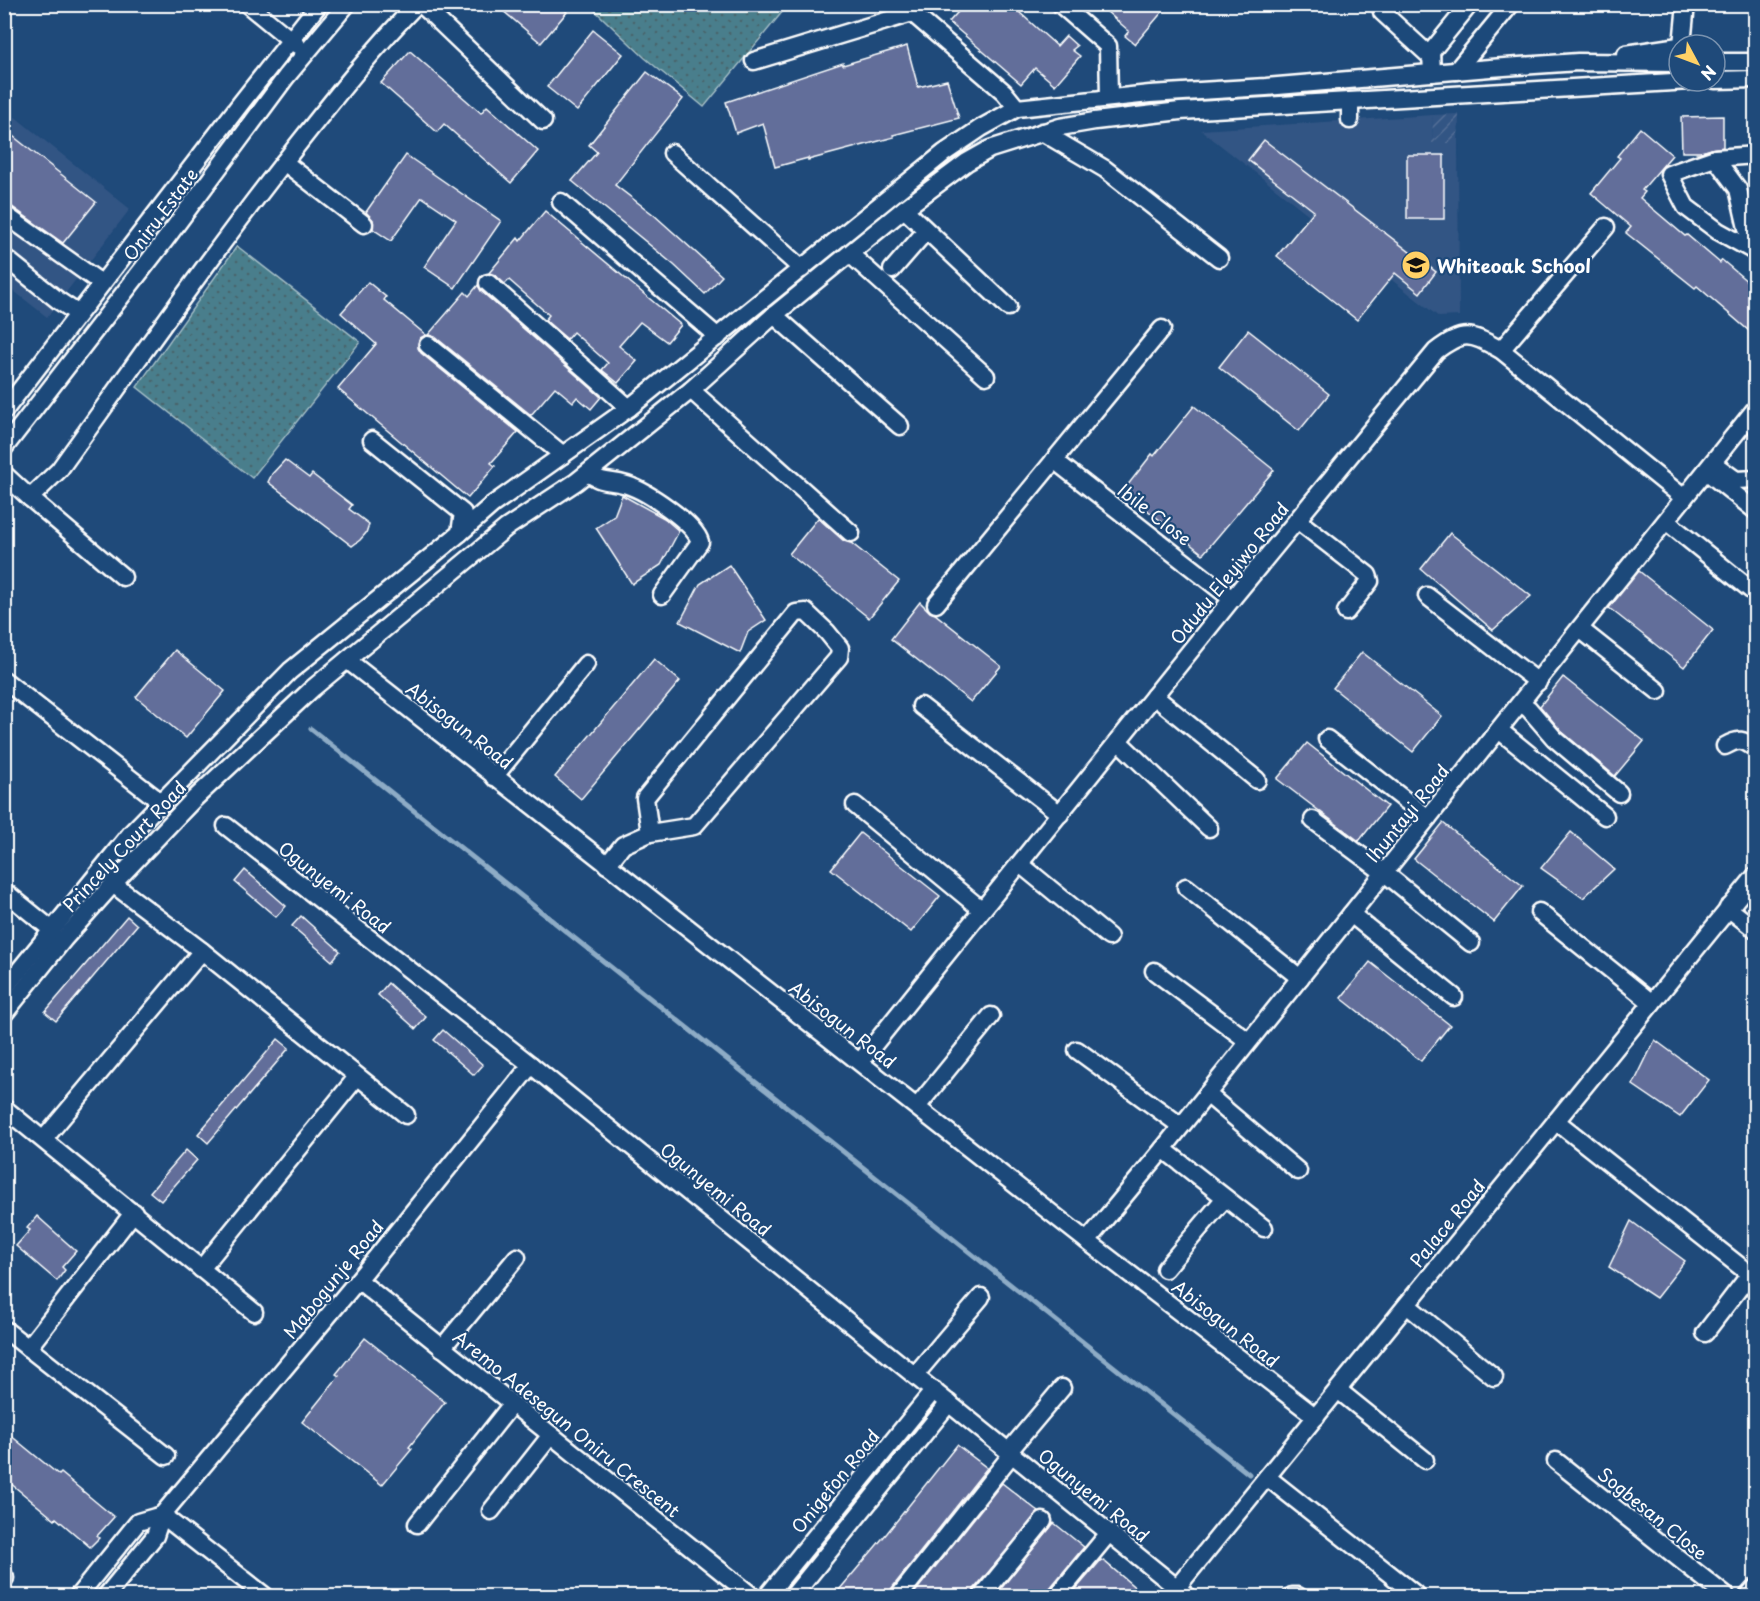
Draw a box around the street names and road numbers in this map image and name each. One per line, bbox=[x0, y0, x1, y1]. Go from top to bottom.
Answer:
street label: Oniru Estate bbox=[116, 162, 204, 266]
street label: Ibile Close bbox=[1112, 476, 1198, 552]
street label: Odudu Eleyiwo Road bbox=[1163, 496, 1295, 650]
street label: Abisogun Road bbox=[401, 675, 519, 775]
street label: Ihuntayi Road bbox=[1359, 758, 1455, 868]
street label: Princely Court Road bbox=[56, 774, 192, 918]
street label: Ogunyemi Road bbox=[273, 834, 397, 940]
street label: Abisogun Road bbox=[784, 974, 902, 1074]
street label: Ogunyemi Road bbox=[655, 1136, 777, 1242]
street label: Palace Road bbox=[1403, 1173, 1491, 1273]
street label: Mabogunje Road bbox=[277, 1214, 389, 1344]
street label: Abisogun Road bbox=[1167, 1273, 1285, 1373]
street label: Aremo Adesegun Oniru Crescent bbox=[448, 1323, 686, 1523]
street label: Onigefon Road bbox=[785, 1423, 885, 1539]
street label: Ogunyemi Road bbox=[1033, 1442, 1155, 1548]
street label: Sogbesan Close bbox=[1592, 1460, 1714, 1566]

